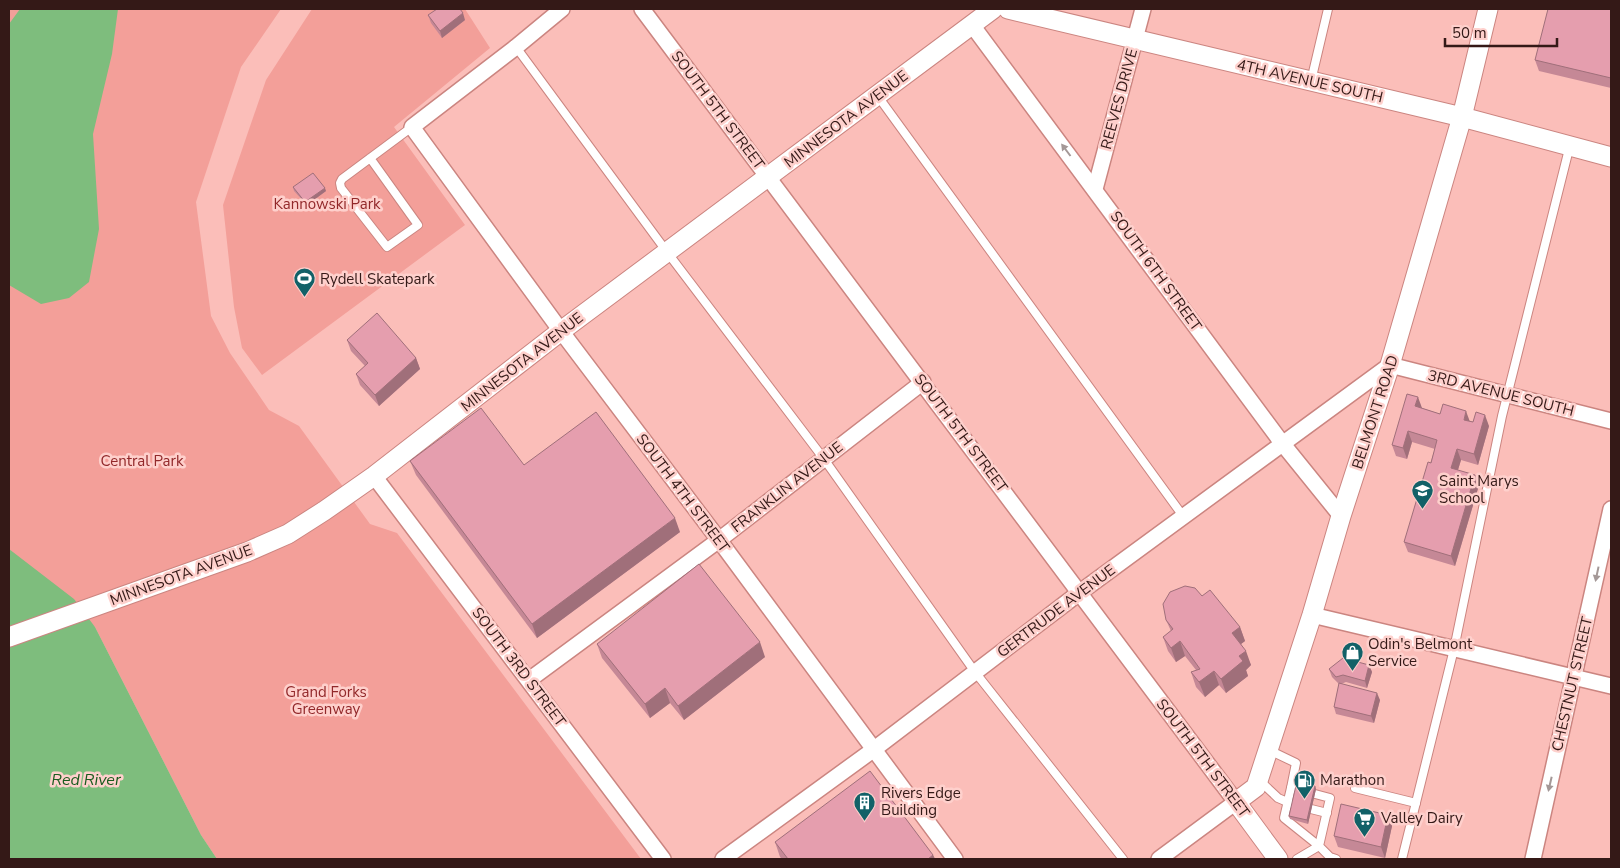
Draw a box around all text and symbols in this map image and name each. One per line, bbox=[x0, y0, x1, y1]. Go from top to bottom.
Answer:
scale bar bbox=[1445, 15, 1558, 47]
text: 50 m bbox=[1452, 23, 1487, 43]
street label: REEVES DRIVE bbox=[1096, 46, 1142, 152]
street label: SOUTH 5TH STREET bbox=[667, 47, 769, 173]
street label: 4TH AVENUE SOUTH bbox=[1235, 54, 1385, 108]
street label: MINNESOTA AVENUE bbox=[780, 66, 912, 172]
one-way arrow bbox=[1060, 144, 1071, 157]
park label: Kannowski Park bbox=[273, 194, 381, 214]
street label: SOUTH 6TH STREET bbox=[1106, 207, 1206, 335]
sports icon: Rydell Skatepark bbox=[292, 267, 316, 298]
place label: Rydell Skatepark bbox=[320, 269, 435, 289]
street label: MINNESOTA AVENUE bbox=[457, 308, 587, 416]
street label: BELMONT ROAD bbox=[1347, 352, 1403, 472]
street label: 3RD AVENUE SOUTH bbox=[1426, 365, 1576, 421]
street label: SOUTH 5TH STREET bbox=[910, 370, 1012, 496]
street label: SOUTH 4TH STREET bbox=[632, 430, 734, 556]
street label: FRANKLIN AVENUE bbox=[727, 437, 847, 537]
park label: Central Park bbox=[101, 451, 184, 471]
place label: Saint Marys School bbox=[1439, 471, 1519, 508]
school or university icon: Saint Marys School bbox=[1411, 478, 1435, 509]
street label: MINNESOTA AVENUE bbox=[107, 540, 255, 610]
street label: GERTRUDE AVENUE bbox=[993, 560, 1119, 662]
one-way arrow bbox=[1593, 566, 1601, 581]
street label: SOUTH 3RD STREET bbox=[468, 603, 570, 731]
street label: CHESTNUT STREET bbox=[1547, 615, 1597, 753]
place label: Odin's Belmont Service bbox=[1368, 634, 1473, 671]
shop icon: Odin's Belmont Service bbox=[1340, 641, 1364, 672]
park label: Grand Forks Greenway bbox=[285, 682, 367, 719]
street label: SOUTH 5TH STREET bbox=[1152, 695, 1254, 821]
fuel station icon: Marathon bbox=[1292, 768, 1316, 799]
water label: Red River bbox=[51, 769, 122, 791]
place label: Marathon bbox=[1320, 770, 1385, 790]
one-way arrow bbox=[1546, 776, 1554, 791]
place label: Rivers Edge Building bbox=[881, 783, 961, 820]
building icon: Rivers Edge Building bbox=[853, 790, 877, 821]
supermarket icon: Valley Dairy bbox=[1353, 806, 1377, 837]
place label: Valley Dairy bbox=[1380, 808, 1463, 828]

